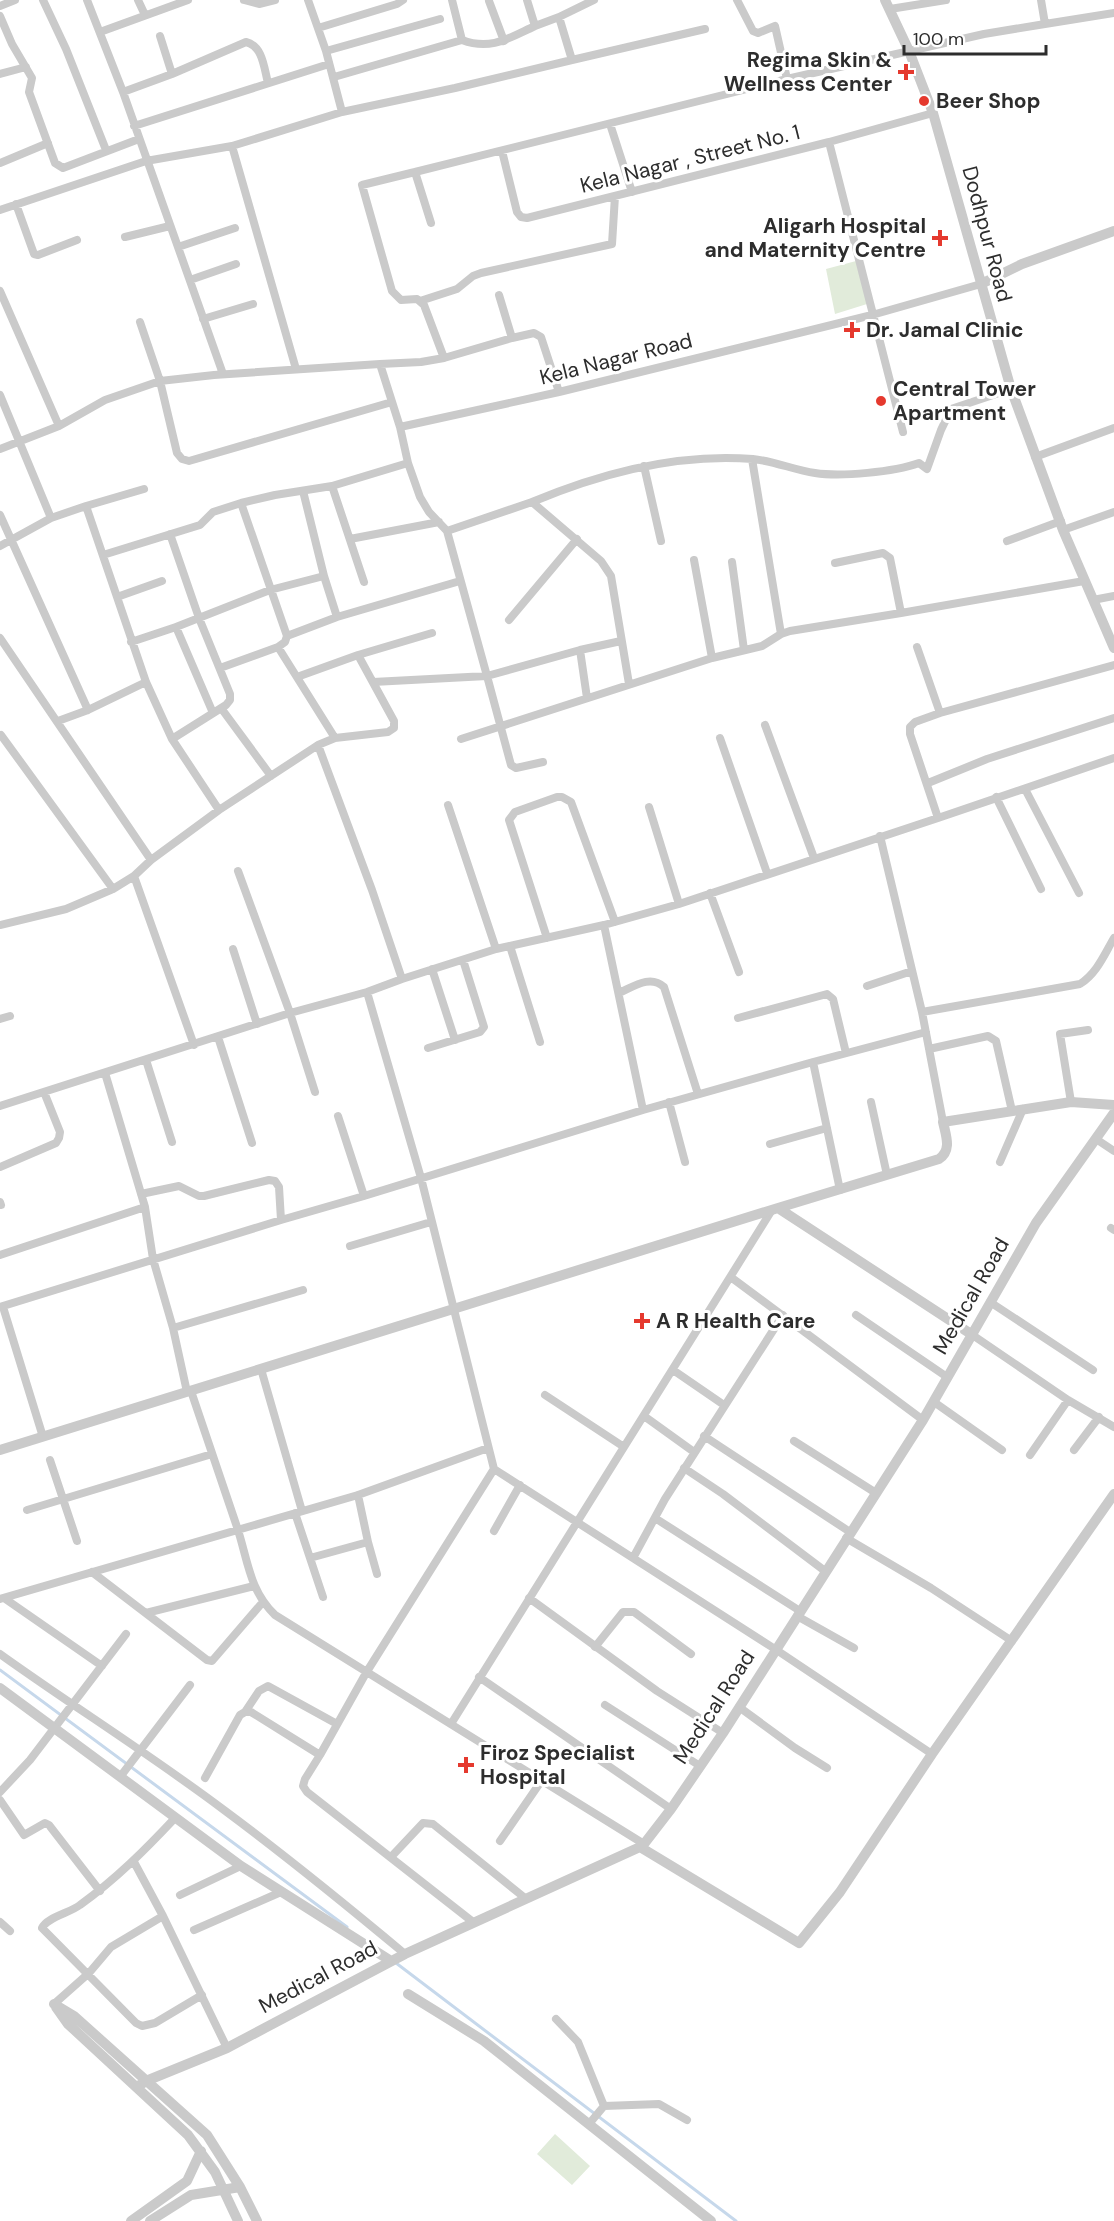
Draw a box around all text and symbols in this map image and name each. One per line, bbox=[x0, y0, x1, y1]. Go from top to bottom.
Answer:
scale bar bbox=[904, 18, 1046, 56]
text: 100 m bbox=[913, 27, 964, 51]
place label: Regima Skin & Wellness Center bbox=[724, 46, 892, 98]
marker: Regima Skin & Wellness Center bbox=[897, 63, 915, 81]
place label: Beer Shop bbox=[936, 87, 1040, 115]
marker: Beer Shop bbox=[917, 94, 931, 108]
street label: Kela Nagar , Street No. 1 bbox=[577, 118, 803, 200]
street label: Dodhpur Road bbox=[955, 163, 1019, 305]
place label: Aligarh Hospital and Maternity Centre bbox=[705, 212, 926, 264]
marker: Aligarh Hospital and Maternity Centre bbox=[931, 229, 949, 247]
place label: Dr. Jamal Clinic bbox=[866, 316, 1023, 344]
marker: Dr. Jamal Clinic bbox=[843, 321, 861, 339]
street label: Kela Nagar Road bbox=[537, 326, 695, 392]
place label: Central Tower Apartment bbox=[893, 375, 1036, 427]
marker: Central Tower Apartment bbox=[874, 394, 888, 408]
street label: Medical Road bbox=[926, 1233, 1016, 1359]
place label: A R Health Care bbox=[656, 1307, 815, 1335]
marker: A R Health Care bbox=[633, 1312, 651, 1330]
street label: Medical Road bbox=[667, 1645, 761, 1769]
place label: Firoz Specialist Hospital bbox=[480, 1739, 635, 1791]
marker: Firoz Specialist Hospital bbox=[457, 1756, 475, 1774]
street label: Medical Road bbox=[254, 1934, 382, 2020]

